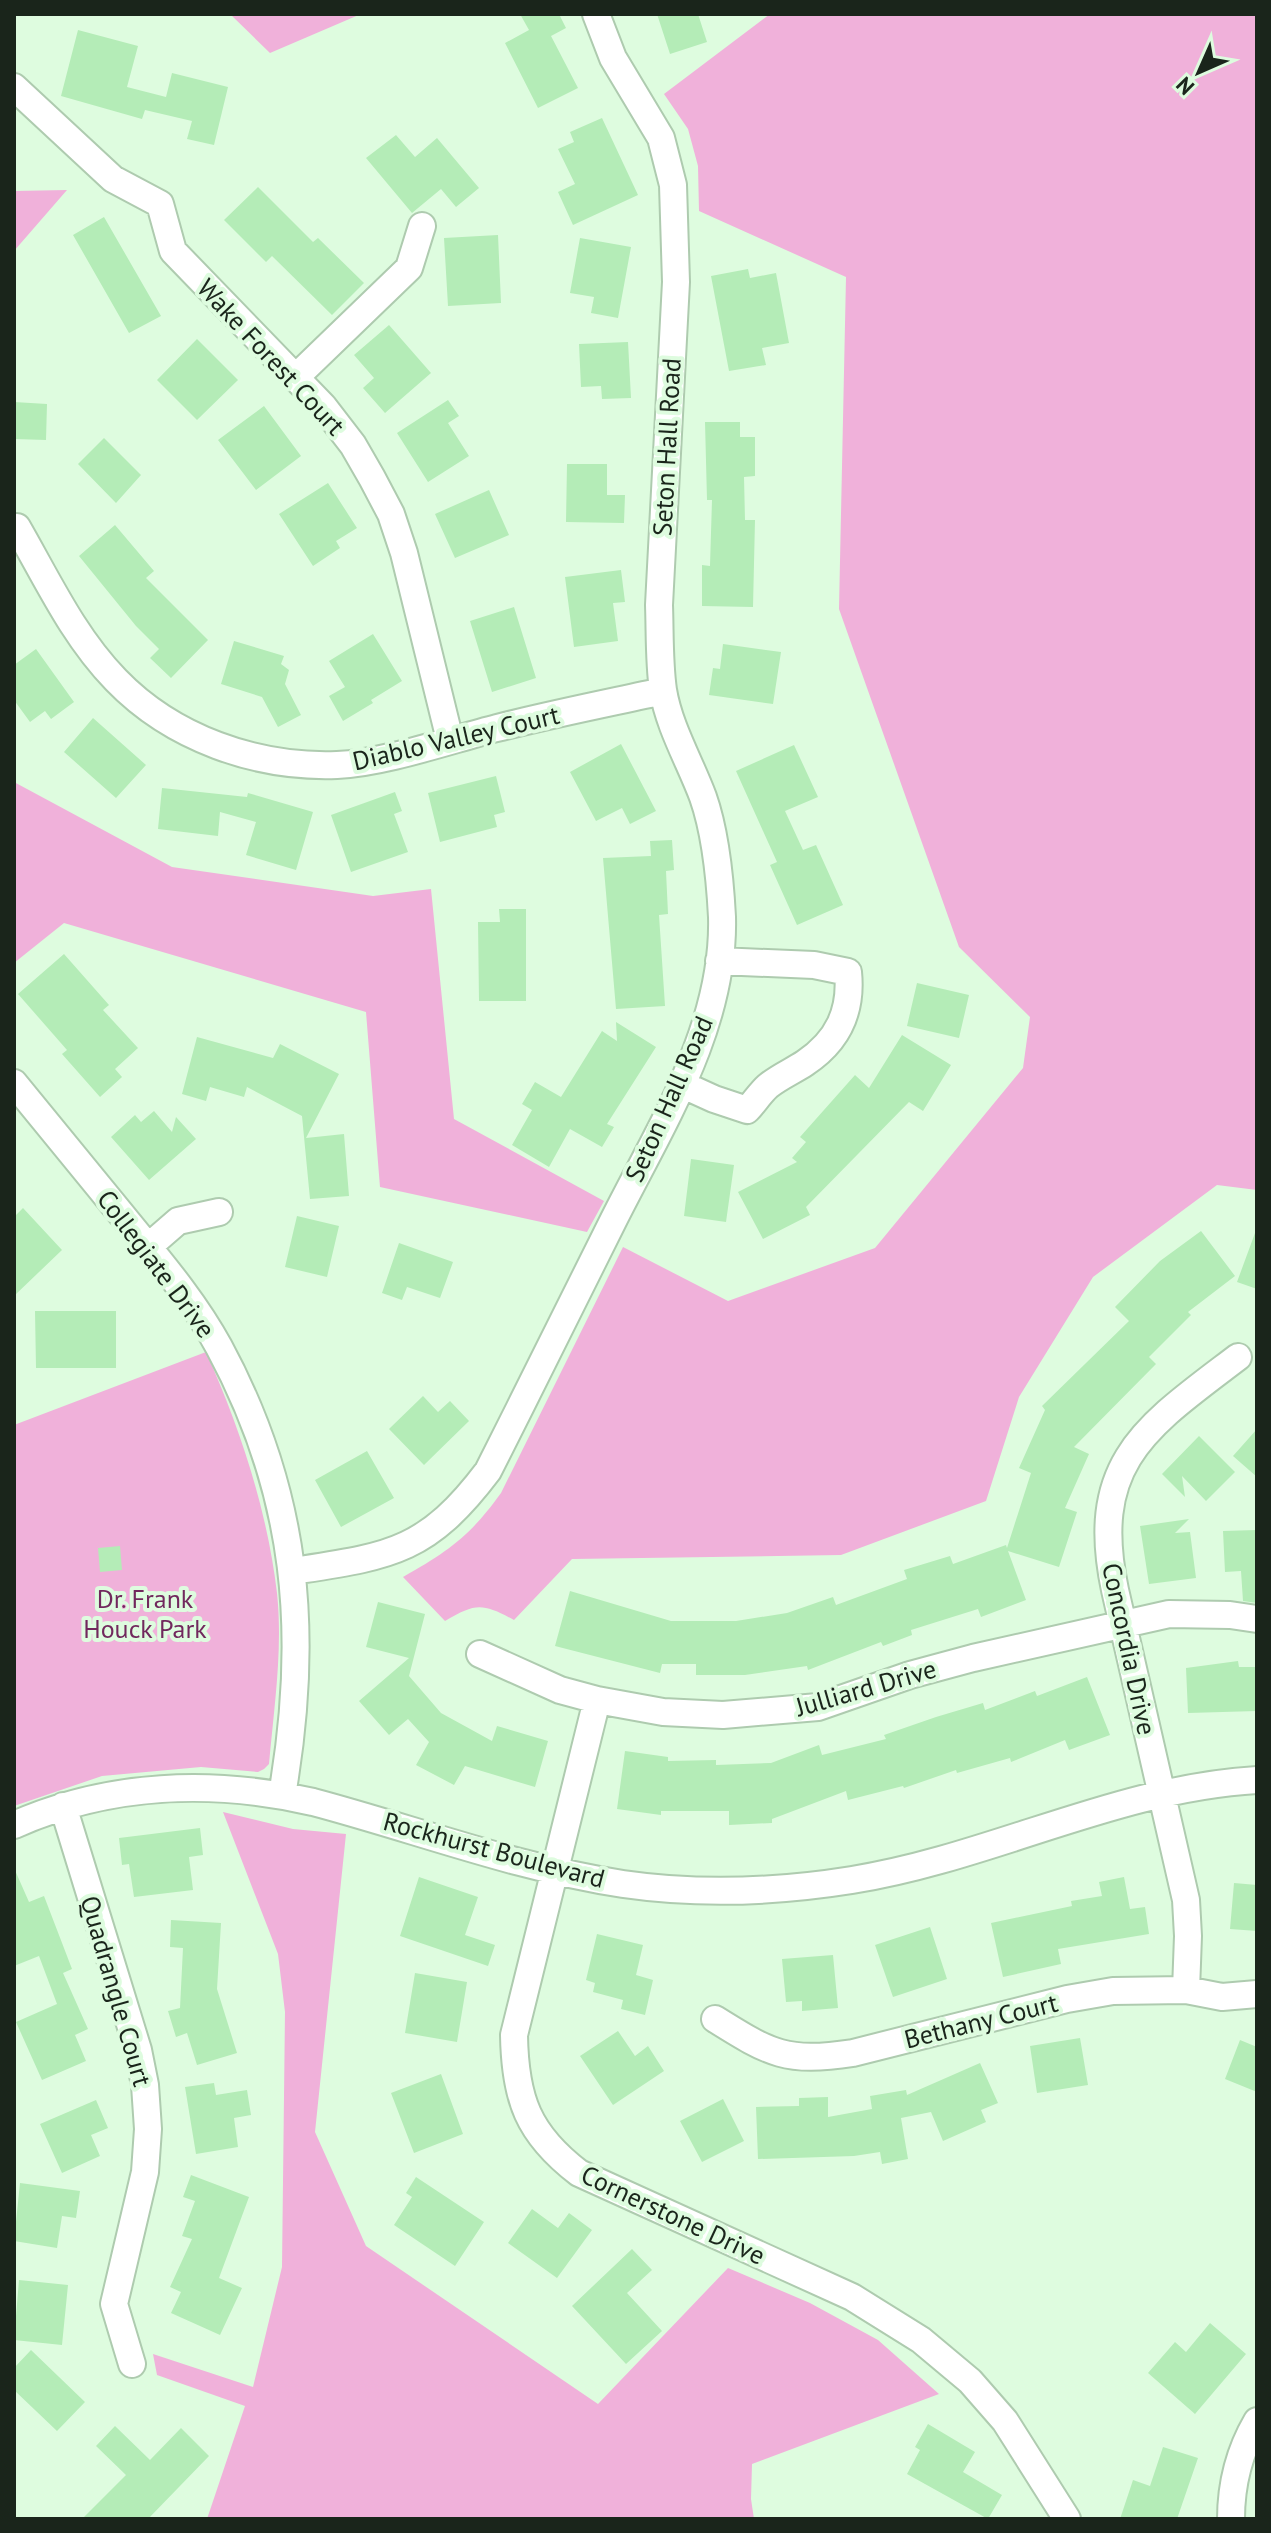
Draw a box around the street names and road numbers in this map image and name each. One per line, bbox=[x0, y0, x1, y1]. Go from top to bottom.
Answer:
street label: Wake Forest Court bbox=[190, 271, 352, 442]
street label: Seton Hall Road bbox=[645, 357, 688, 537]
street label: Diablo Valley Court bbox=[349, 698, 563, 777]
street label: Seton Hall Road bbox=[617, 1011, 720, 1187]
street label: Collegiate Drive bbox=[90, 1183, 223, 1344]
street label: Concordia Drive bbox=[1095, 1560, 1164, 1738]
street label: Julliard Drive bbox=[791, 1652, 940, 1724]
street label: Rockhurst Boulevard bbox=[380, 1804, 608, 1895]
street label: Quadrangle Court bbox=[74, 1892, 159, 2090]
street label: Bethany Court bbox=[901, 1985, 1061, 2056]
street label: Cornerstone Drive bbox=[576, 2158, 770, 2272]

